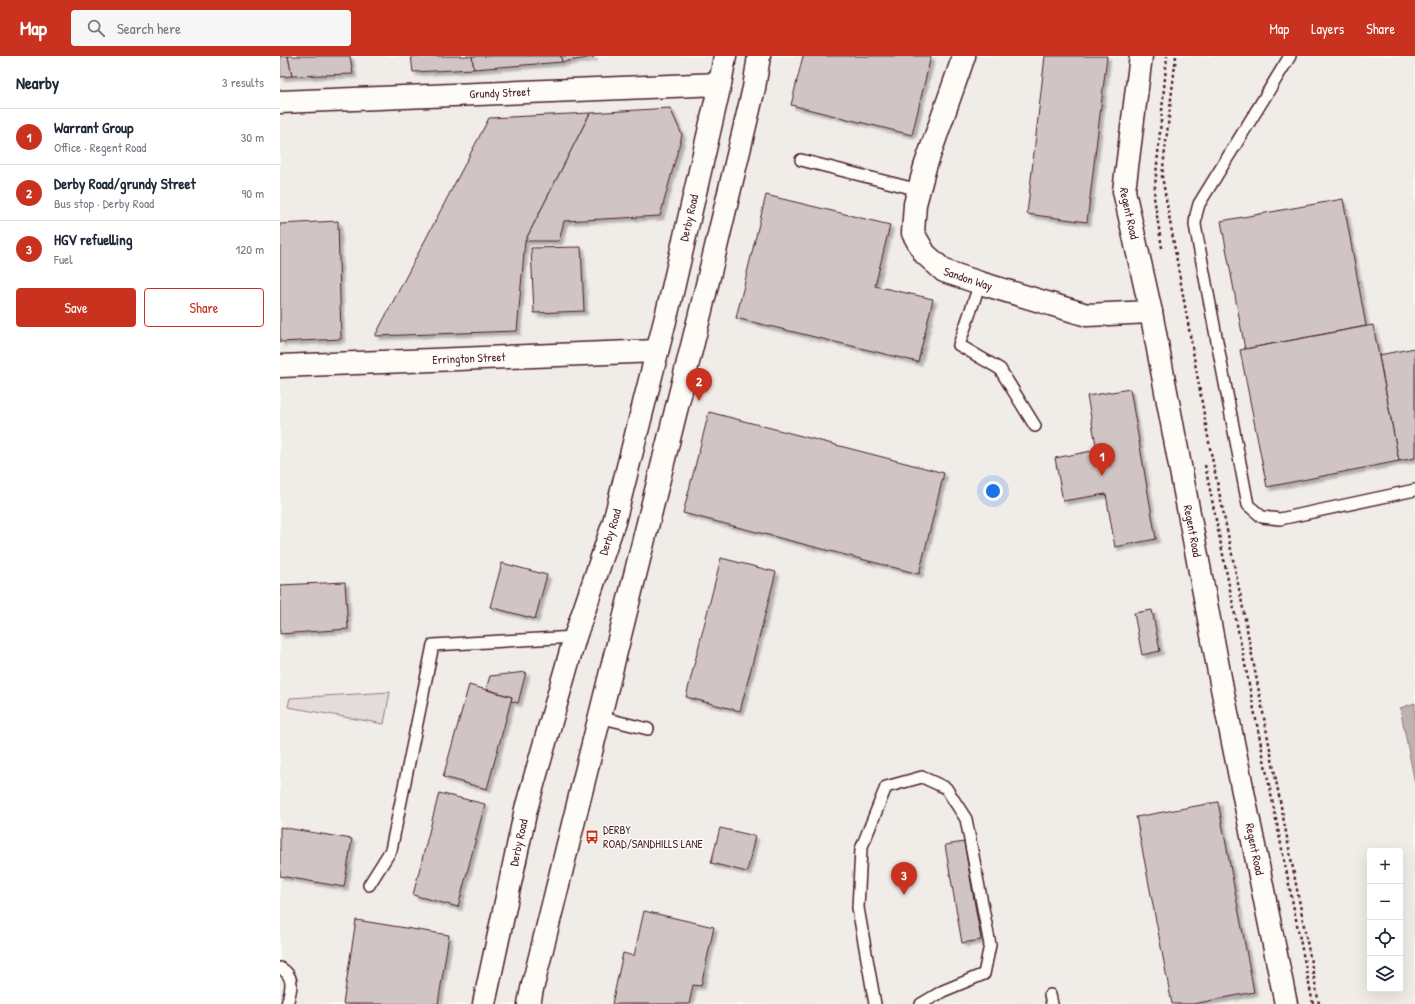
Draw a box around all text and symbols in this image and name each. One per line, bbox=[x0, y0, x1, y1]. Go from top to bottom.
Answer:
search box bbox=[71, 10, 351, 46]
text: Map bbox=[20, 15, 47, 41]
icon: search bbox=[85, 17, 107, 39]
text: Search here bbox=[117, 18, 181, 39]
text: Map bbox=[1269, 19, 1289, 38]
text: Layers bbox=[1311, 19, 1344, 38]
text: Share bbox=[1366, 19, 1395, 38]
text: Nearby bbox=[16, 71, 59, 94]
text: 3 results bbox=[222, 73, 264, 91]
street label: Grundy Street bbox=[469, 83, 532, 102]
text: Warrant Group bbox=[54, 117, 133, 138]
text: 1 bbox=[27, 128, 31, 146]
text: 30 m bbox=[241, 128, 264, 146]
text: Office · Regent Road bbox=[54, 138, 146, 156]
text: Derby Road/grundy Street bbox=[54, 173, 196, 194]
text: 2 bbox=[26, 184, 32, 202]
text: 90 m bbox=[242, 184, 264, 202]
street label: Regent Road bbox=[1116, 187, 1144, 241]
street label: Derby Road bbox=[675, 192, 702, 243]
text: Bus stop · Derby Road bbox=[54, 194, 154, 212]
text: HGV refuelling bbox=[54, 229, 132, 250]
text: 3 bbox=[26, 240, 32, 258]
text: 120 m bbox=[236, 240, 264, 258]
text: Fuel bbox=[54, 250, 73, 268]
street label: Sandon Way bbox=[941, 262, 995, 294]
button: Save bbox=[16, 288, 136, 327]
button: Share bbox=[144, 288, 264, 327]
street label: Errington Street bbox=[432, 348, 507, 368]
pin: 2 bbox=[686, 368, 712, 401]
pin: 1 bbox=[1089, 443, 1115, 476]
your location bbox=[983, 481, 1003, 501]
street label: Regent Road bbox=[1180, 504, 1206, 559]
street label: Derby Road bbox=[594, 507, 625, 557]
street label: Derby Road bbox=[505, 817, 532, 868]
place label: DERBY ROAD/SANDHILLS LANE bbox=[603, 821, 704, 852]
street label: Regent Road bbox=[1242, 822, 1269, 877]
bus stop icon: DERBY ROAD/SANDHILLS LANE bbox=[584, 829, 600, 845]
map controls bbox=[1367, 848, 1403, 992]
button: + bbox=[1367, 848, 1403, 884]
pin: 3 bbox=[891, 862, 917, 895]
button: − bbox=[1367, 884, 1403, 920]
button: locate bbox=[1367, 920, 1403, 956]
button: layers bbox=[1367, 956, 1403, 992]

